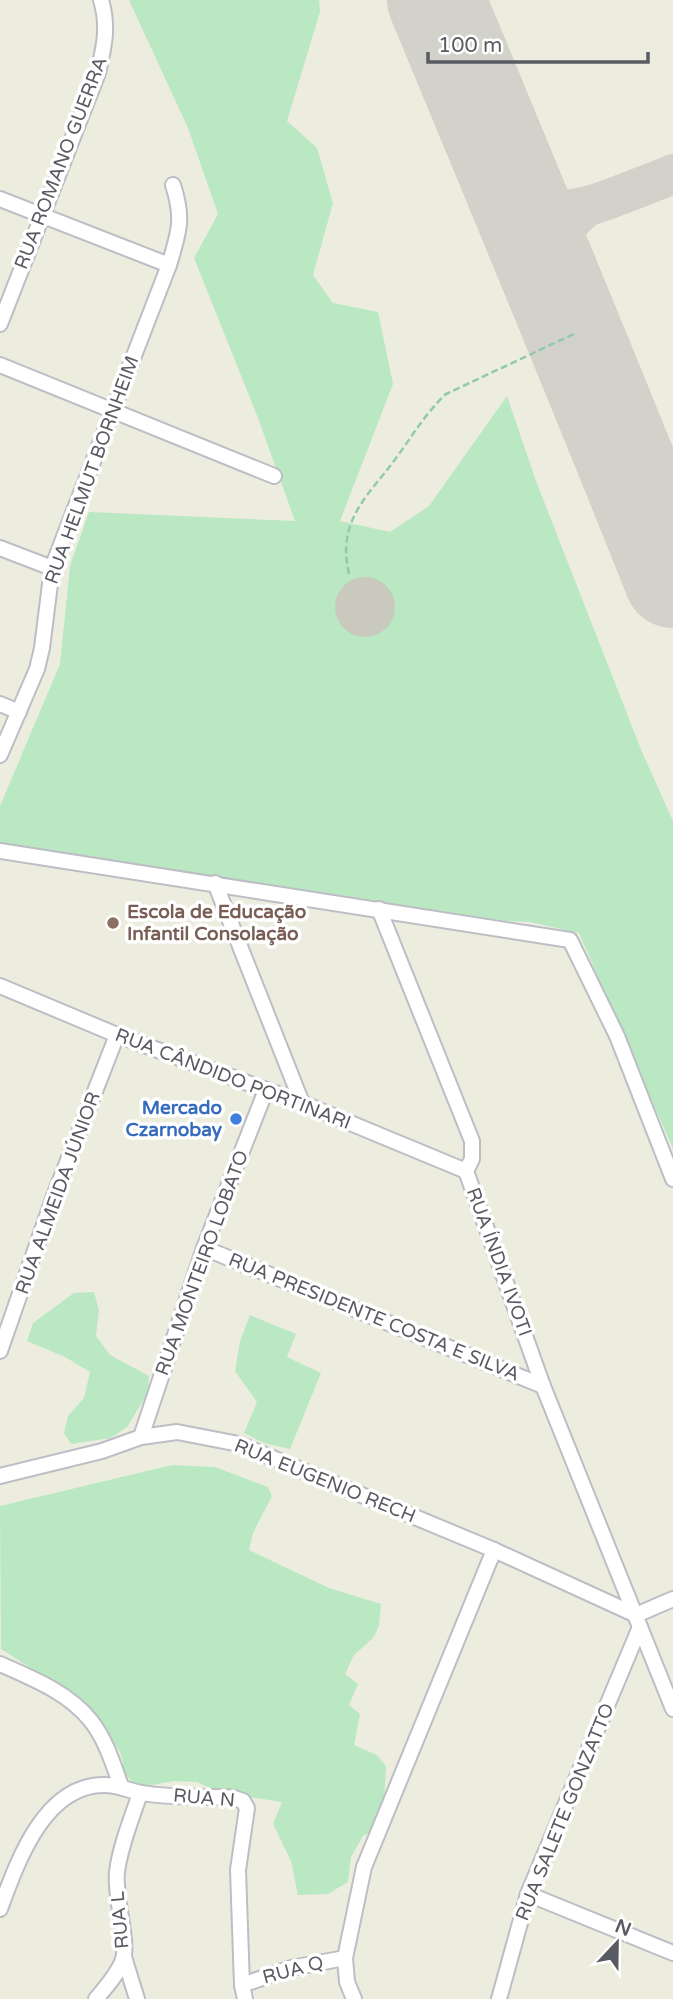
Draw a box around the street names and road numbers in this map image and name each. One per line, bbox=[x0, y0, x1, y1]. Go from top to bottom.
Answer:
street label: RUA ROMANO GUERRA bbox=[10, 54, 112, 272]
street label: RUA HELMUT BORNHEIM bbox=[40, 353, 144, 587]
street label: RUA CÂNDIDO PORTINARI bbox=[112, 1024, 354, 1134]
street label: RUA ALMEIDA JÚNIOR bbox=[10, 1089, 105, 1297]
street label: RUA MONTEIRO LOBATO bbox=[151, 1148, 253, 1378]
street label: RUA ÍNDIA IVOTI bbox=[462, 1184, 537, 1339]
street label: RUA PRESIDENTE COSTA E SILVA bbox=[225, 1248, 523, 1386]
street label: RUA EUGENIO RECH bbox=[231, 1434, 419, 1528]
street label: RUA SALETE GONZATTO bbox=[511, 1700, 619, 1924]
street label: RUA N bbox=[172, 1784, 236, 1812]
street label: RUA L bbox=[107, 1890, 133, 1950]
street label: RUA Q bbox=[260, 1951, 326, 1989]

